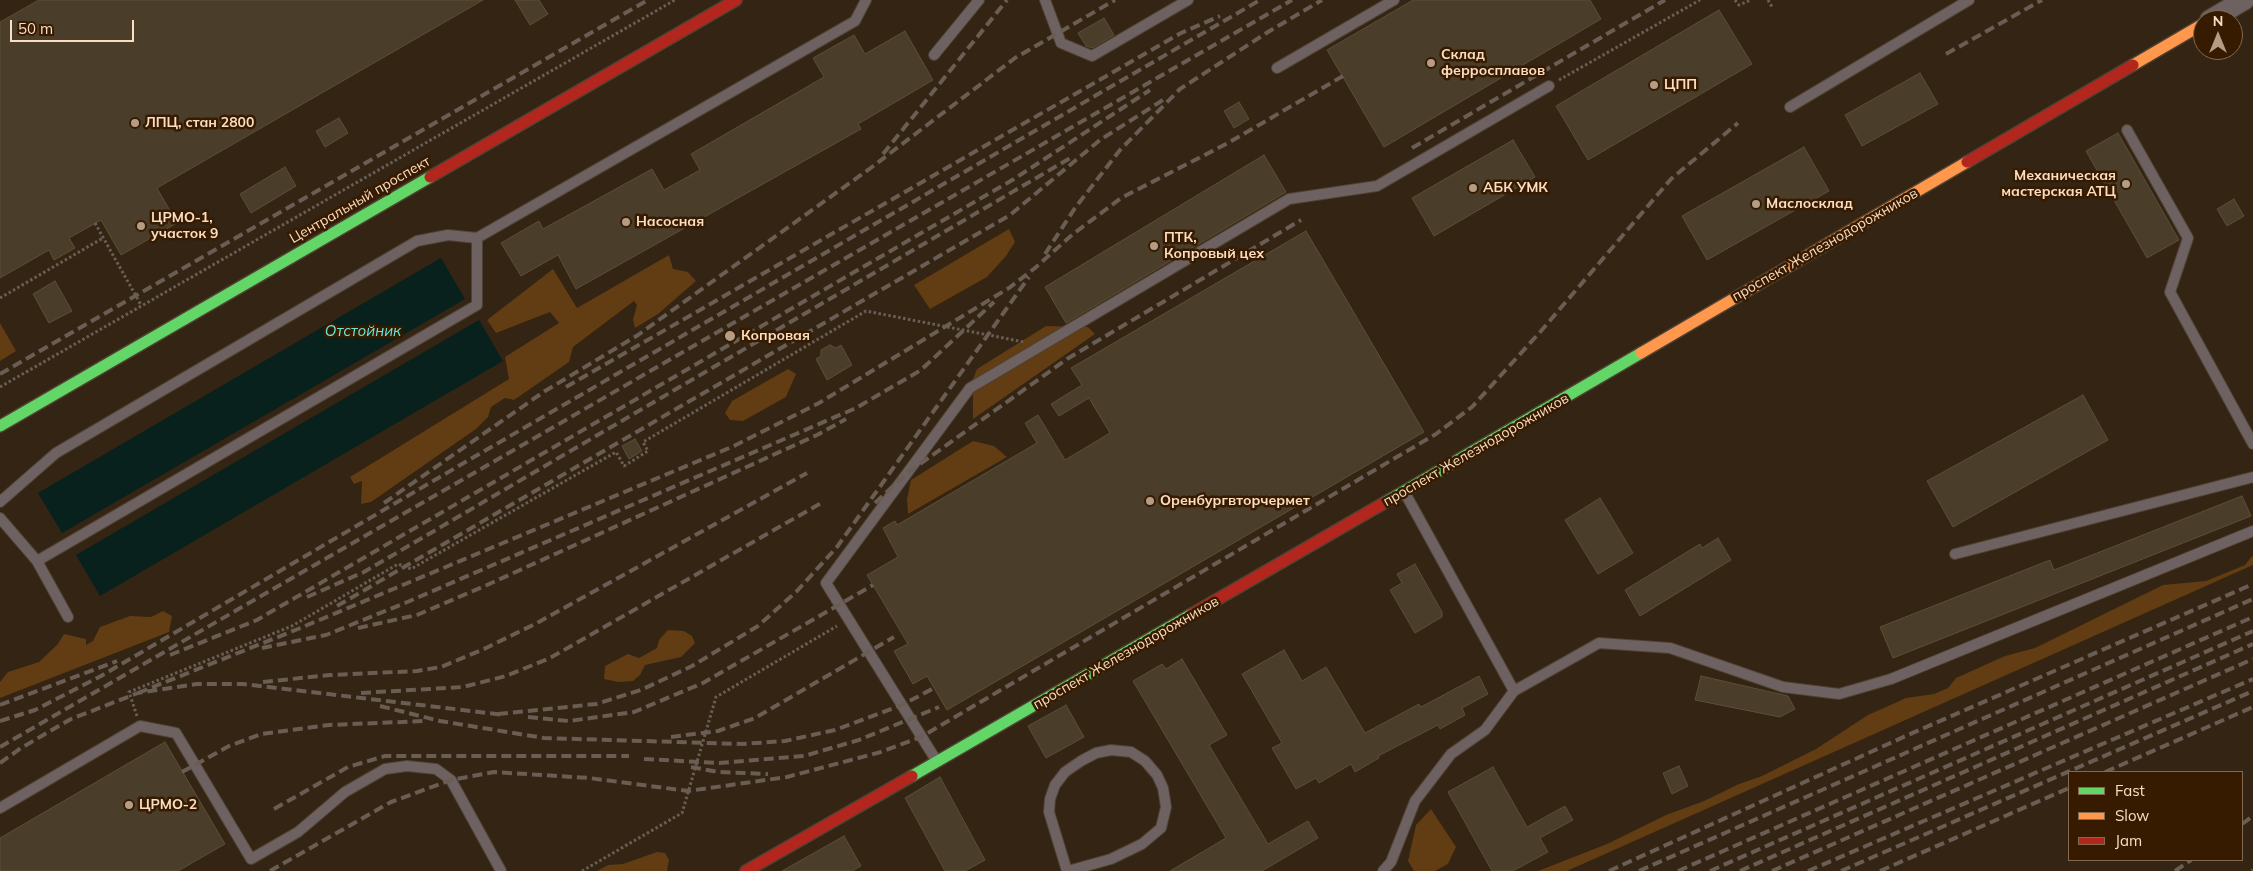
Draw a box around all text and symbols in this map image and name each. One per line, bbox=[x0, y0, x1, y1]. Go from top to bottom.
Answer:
scale bar bbox=[12, 10, 136, 42]
north arrow bbox=[2193, 10, 2243, 60]
text: N bbox=[2213, 12, 2223, 30]
text: 50 m bbox=[18, 19, 53, 38]
place label: Склад ферросплавов bbox=[1441, 47, 1545, 80]
marker: Склад ферросплавов bbox=[1425, 57, 1437, 69]
place label: ЦПП bbox=[1664, 77, 1697, 93]
marker: ЦПП bbox=[1648, 79, 1660, 91]
place label: ЛПЦ, стан 2800 bbox=[145, 115, 254, 131]
marker: ЛПЦ, стан 2800 bbox=[129, 117, 141, 129]
street label: Центральный проспект bbox=[287, 153, 433, 247]
place label: Механическая мастерская АТЦ bbox=[2001, 168, 2116, 200]
marker: Механическая мастерская АТЦ bbox=[2120, 178, 2132, 190]
place label: АБК УМК bbox=[1483, 180, 1548, 196]
marker: АБК УМК bbox=[1467, 182, 1479, 194]
street label: проспект Железнодорожников bbox=[1729, 185, 1921, 305]
place label: Маслосклад bbox=[1766, 196, 1853, 212]
marker: Маслосклад bbox=[1750, 198, 1762, 210]
place label: ЦРМО-1, участок 9 bbox=[151, 210, 219, 242]
place label: Насосная bbox=[636, 214, 704, 230]
marker: Насосная bbox=[620, 216, 632, 228]
marker: ЦРМО-1, участок 9 bbox=[135, 220, 147, 232]
place label: ПТК, Копровый цех bbox=[1164, 230, 1264, 262]
marker: ПТК, Копровый цех bbox=[1148, 240, 1160, 252]
water label: Отстойник bbox=[325, 322, 401, 340]
place label: Копровая bbox=[741, 328, 810, 344]
marker: Копровая bbox=[723, 329, 737, 343]
street label: проспект Железнодорожников bbox=[1380, 390, 1572, 510]
place label: Оренбургвторчермет bbox=[1160, 493, 1310, 509]
marker: Оренбургвторчермет bbox=[1144, 495, 1156, 507]
street label: проспект Железнодорожников bbox=[1030, 593, 1222, 713]
legend bbox=[2068, 771, 2243, 861]
text: Fast bbox=[2115, 781, 2145, 800]
place label: ЦРМО-2 bbox=[139, 797, 197, 813]
marker: ЦРМО-2 bbox=[123, 799, 135, 811]
text: Slow bbox=[2115, 806, 2149, 825]
text: Jam bbox=[2115, 831, 2142, 850]

